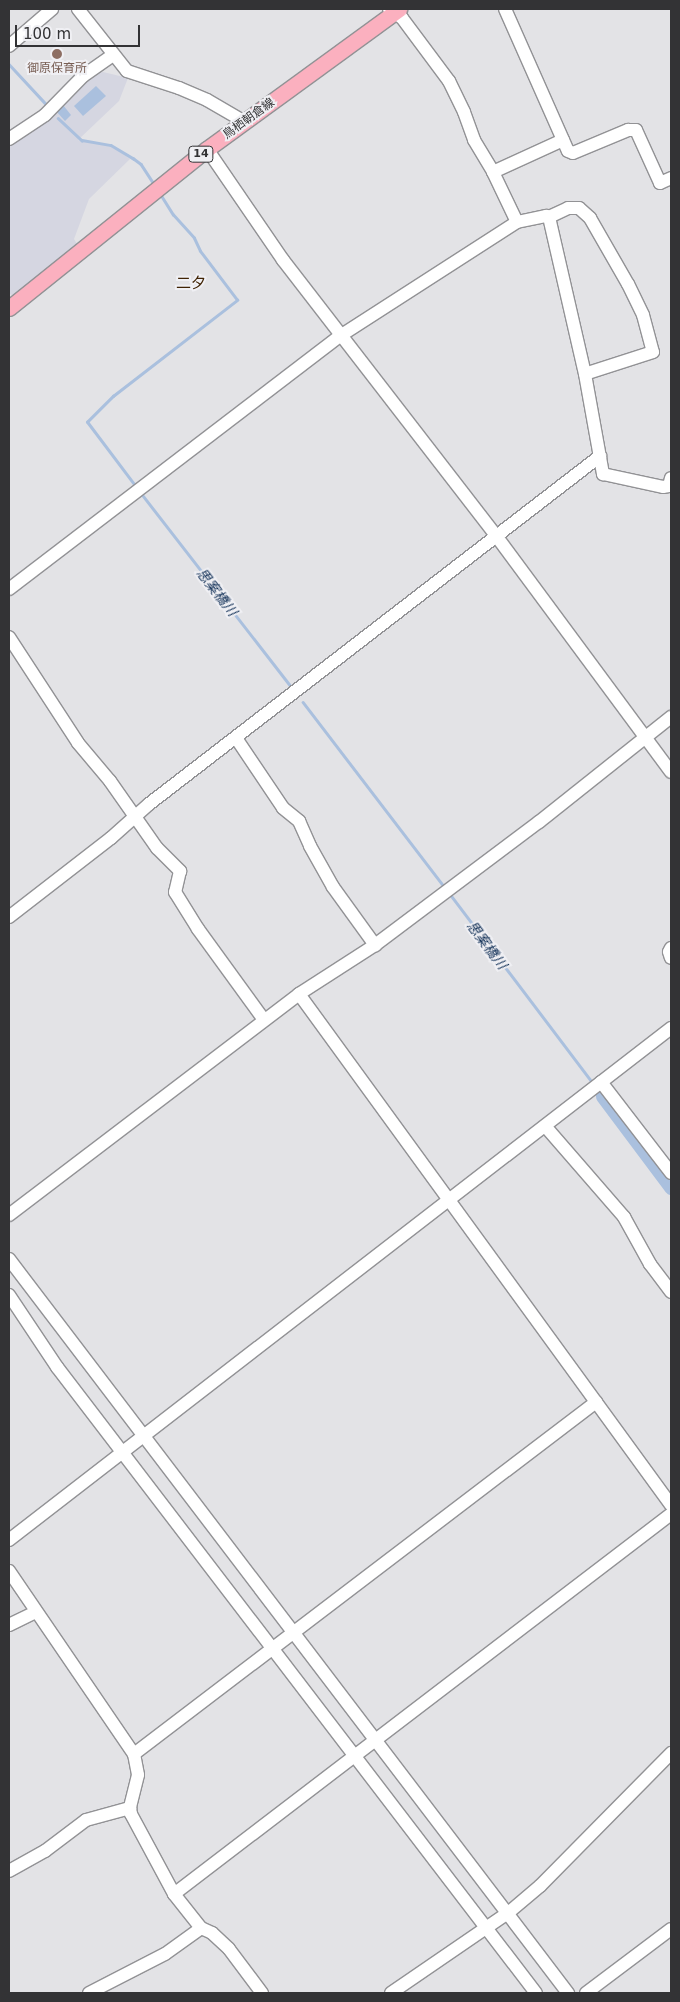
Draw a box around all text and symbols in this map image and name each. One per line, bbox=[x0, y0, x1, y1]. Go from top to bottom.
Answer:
scale bar bbox=[18, 15, 142, 47]
text: 100 m bbox=[23, 25, 71, 43]
marker: 御原保育所 bbox=[51, 48, 63, 60]
place label: 御原保育所 bbox=[27, 62, 87, 76]
street label: 鳥栖朝倉線 bbox=[220, 96, 278, 142]
road number: 14 bbox=[187, 146, 215, 162]
district label: 二夕 bbox=[176, 275, 206, 293]
water label: 思案橋川 bbox=[193, 565, 241, 619]
water label: 思案橋川 bbox=[463, 918, 511, 972]

